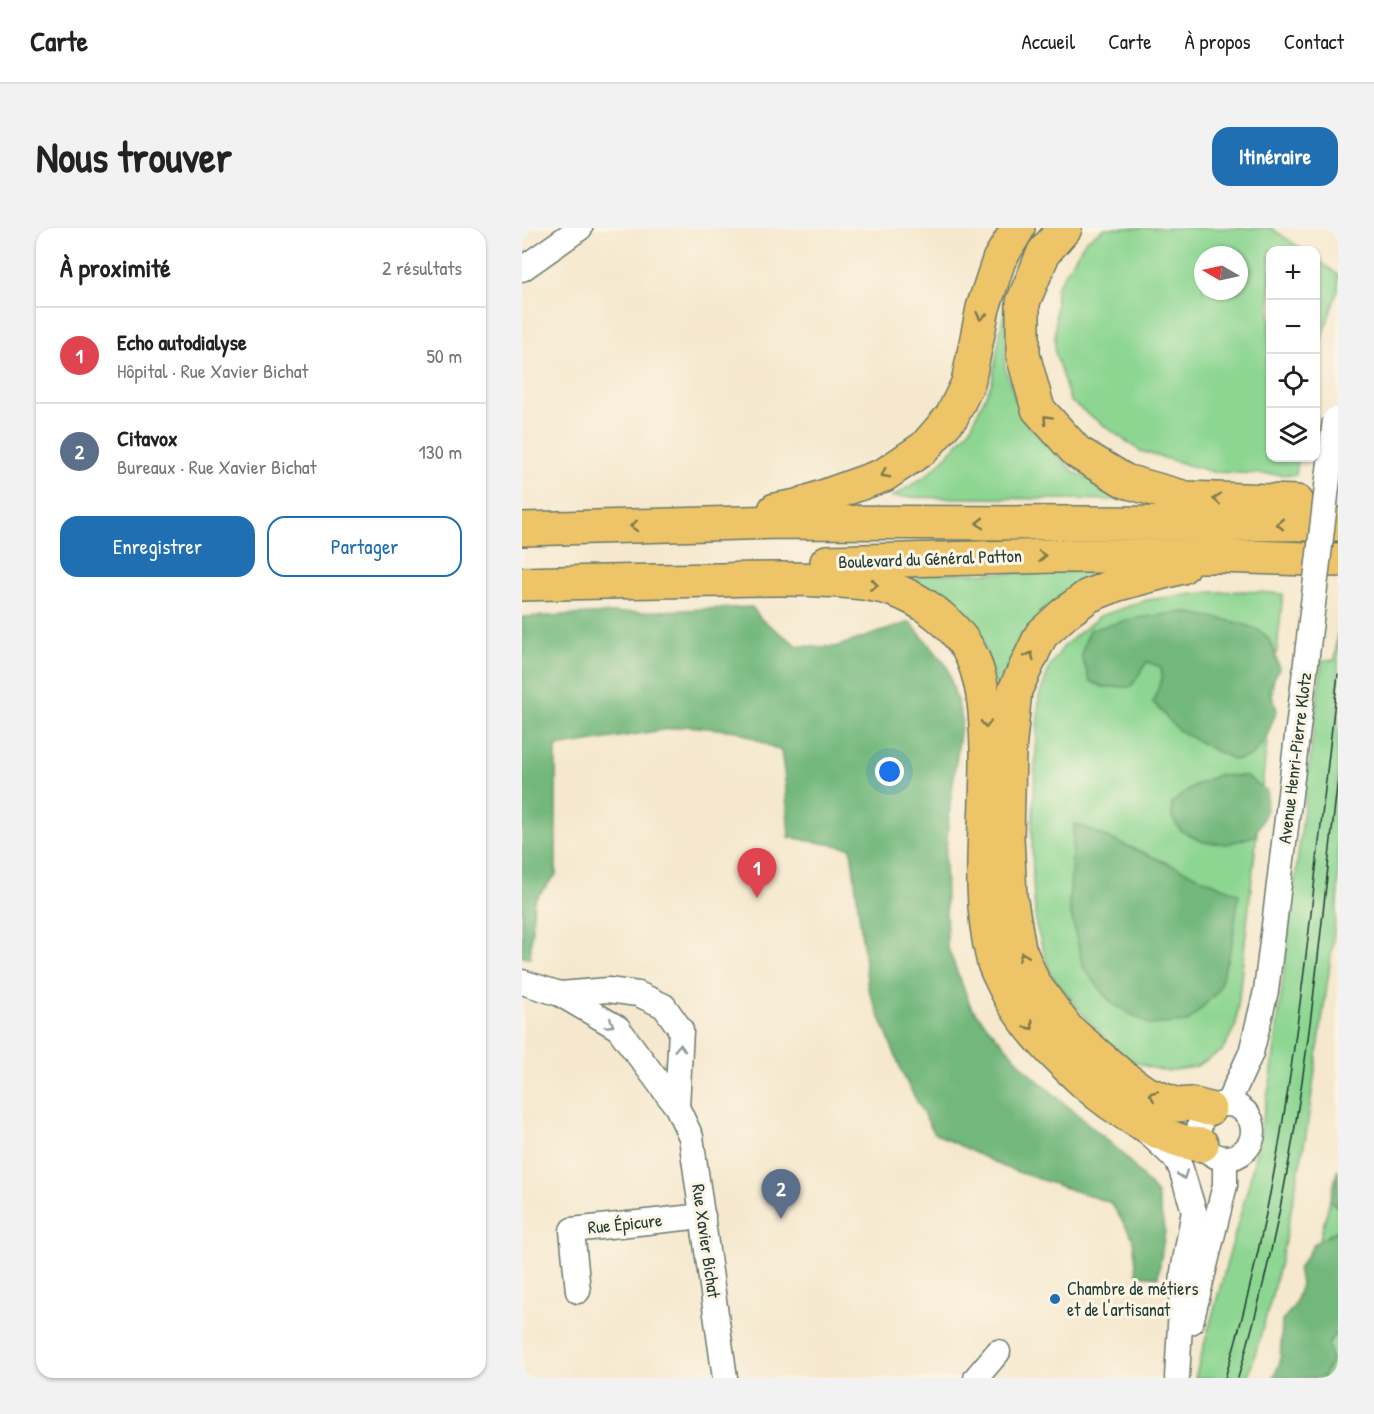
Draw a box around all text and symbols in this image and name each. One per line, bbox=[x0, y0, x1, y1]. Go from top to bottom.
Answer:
text: Carte bbox=[30, 22, 88, 60]
text: Accueil bbox=[1022, 27, 1075, 56]
text: Carte bbox=[1108, 27, 1152, 56]
text: À propos bbox=[1185, 27, 1251, 56]
text: Contact bbox=[1284, 27, 1344, 56]
button: Itinéraire bbox=[1212, 127, 1338, 186]
text: Nous trouver bbox=[36, 128, 232, 185]
north arrow bbox=[1194, 246, 1248, 300]
map controls bbox=[1266, 246, 1320, 462]
button: + bbox=[1266, 246, 1320, 300]
text: À proximité bbox=[60, 250, 171, 285]
text: 2 résultats bbox=[382, 254, 462, 281]
button: − bbox=[1266, 300, 1320, 354]
one-way arrow bbox=[975, 311, 988, 321]
text: Echo autodialyse bbox=[117, 327, 247, 357]
text: 1 bbox=[76, 342, 83, 369]
text: 50 m bbox=[426, 342, 462, 369]
button: locate bbox=[1266, 354, 1320, 408]
text: Hôpital · Rue Xavier Bichat bbox=[117, 357, 308, 384]
button: layers bbox=[1266, 408, 1320, 462]
one-way arrow bbox=[1043, 415, 1054, 425]
text: Citavox bbox=[117, 423, 178, 453]
text: 2 bbox=[75, 438, 84, 465]
text: 130 m bbox=[419, 438, 462, 465]
text: Bureaux · Rue Xavier Bichat bbox=[117, 453, 317, 480]
one-way arrow bbox=[881, 467, 891, 478]
one-way arrow bbox=[1212, 493, 1221, 506]
button: Enregistrer bbox=[60, 516, 255, 577]
button: Partager bbox=[267, 516, 462, 577]
one-way arrow bbox=[975, 517, 984, 529]
one-way arrow bbox=[1275, 518, 1284, 530]
one-way arrow bbox=[630, 520, 639, 532]
street label: Boulevard du Général Patton bbox=[838, 543, 1022, 574]
one-way arrow bbox=[1038, 550, 1047, 562]
one-way arrow bbox=[869, 578, 879, 590]
one-way arrow bbox=[1023, 652, 1035, 663]
street label: Avenue Henri-Pierre Klotz bbox=[1272, 671, 1317, 845]
one-way arrow bbox=[980, 719, 992, 728]
your location bbox=[875, 757, 904, 786]
pin: 1 bbox=[738, 848, 776, 898]
one-way arrow bbox=[1017, 952, 1030, 962]
one-way arrow bbox=[604, 1016, 614, 1028]
one-way arrow bbox=[1023, 1019, 1034, 1030]
one-way arrow bbox=[674, 1044, 687, 1053]
one-way arrow bbox=[1148, 1090, 1159, 1102]
one-way arrow bbox=[1175, 1169, 1188, 1179]
pin: 2 bbox=[762, 1170, 800, 1219]
street label: Rue Xavier Bichat bbox=[686, 1182, 727, 1300]
street label: Rue Épicure bbox=[587, 1207, 663, 1240]
place label: Chambre de métiers et de l'artisanat bbox=[1067, 1276, 1198, 1322]
marker: Chambre de métiers et de l'artisanat bbox=[1048, 1292, 1062, 1306]

